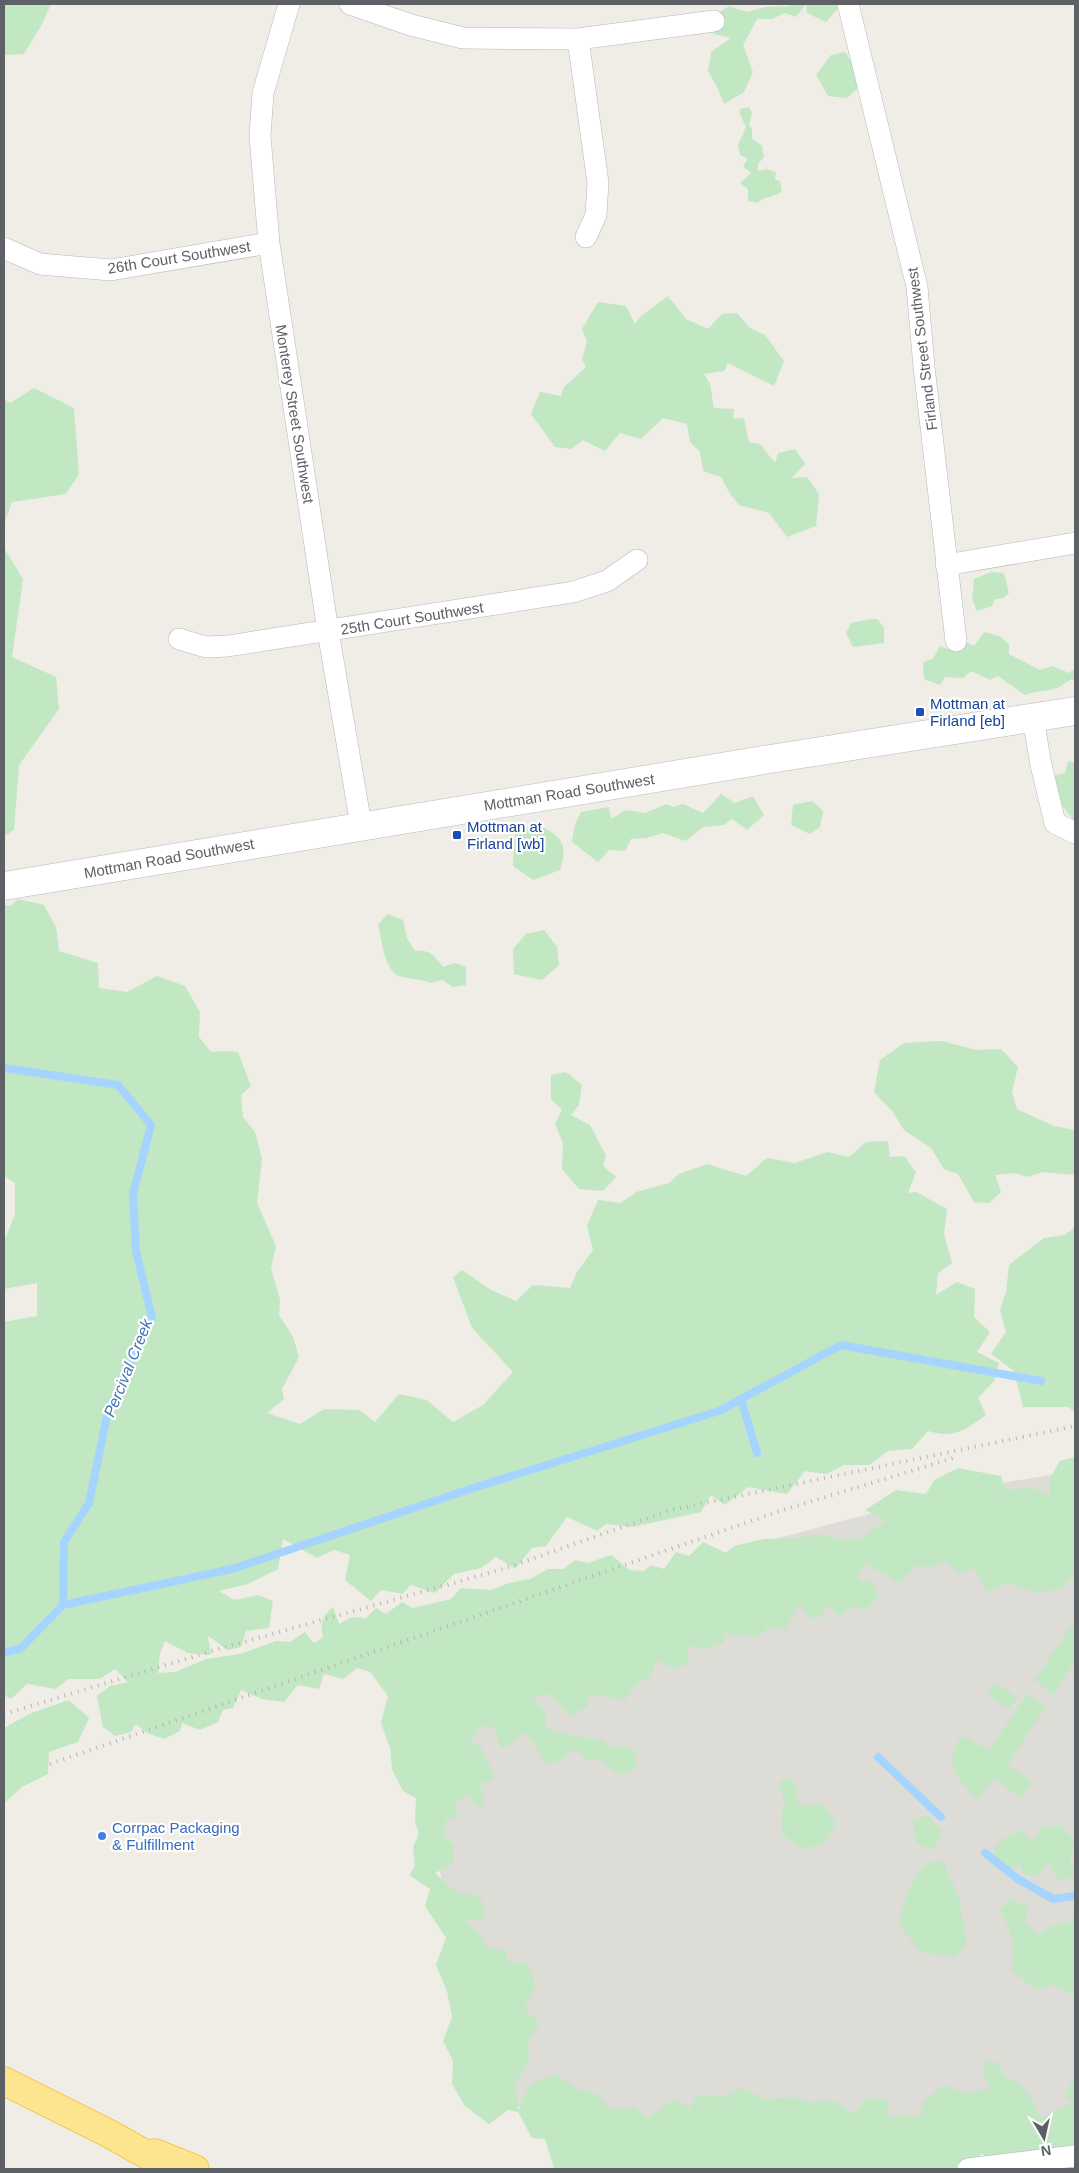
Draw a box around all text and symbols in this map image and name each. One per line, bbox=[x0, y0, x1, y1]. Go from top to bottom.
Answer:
street label: 26th Court Southwest bbox=[106, 237, 252, 277]
street label: Firland Street Southwest bbox=[903, 266, 940, 432]
street label: Monterey Street Southwest bbox=[272, 323, 318, 505]
street label: 25th Court Southwest bbox=[339, 598, 485, 638]
place label: Mottman at Firland [eb] bbox=[930, 695, 1006, 729]
marker: Mottman at Firland [eb] bbox=[914, 706, 926, 718]
street label: Mottman Road Southwest bbox=[482, 770, 656, 814]
place label: Mottman at Firland [wb] bbox=[467, 818, 545, 852]
marker: Mottman at Firland [wb] bbox=[451, 829, 463, 841]
street label: Mottman Road Southwest bbox=[83, 835, 256, 881]
water label: Percival Creek bbox=[101, 1316, 156, 1419]
place label: Corrpac Packaging & Fulfillment bbox=[112, 1819, 240, 1853]
marker: Corrpac Packaging & Fulfillment bbox=[96, 1830, 108, 1842]
north arrow bbox=[1019, 2113, 1069, 2163]
text: N bbox=[1040, 2142, 1052, 2160]

